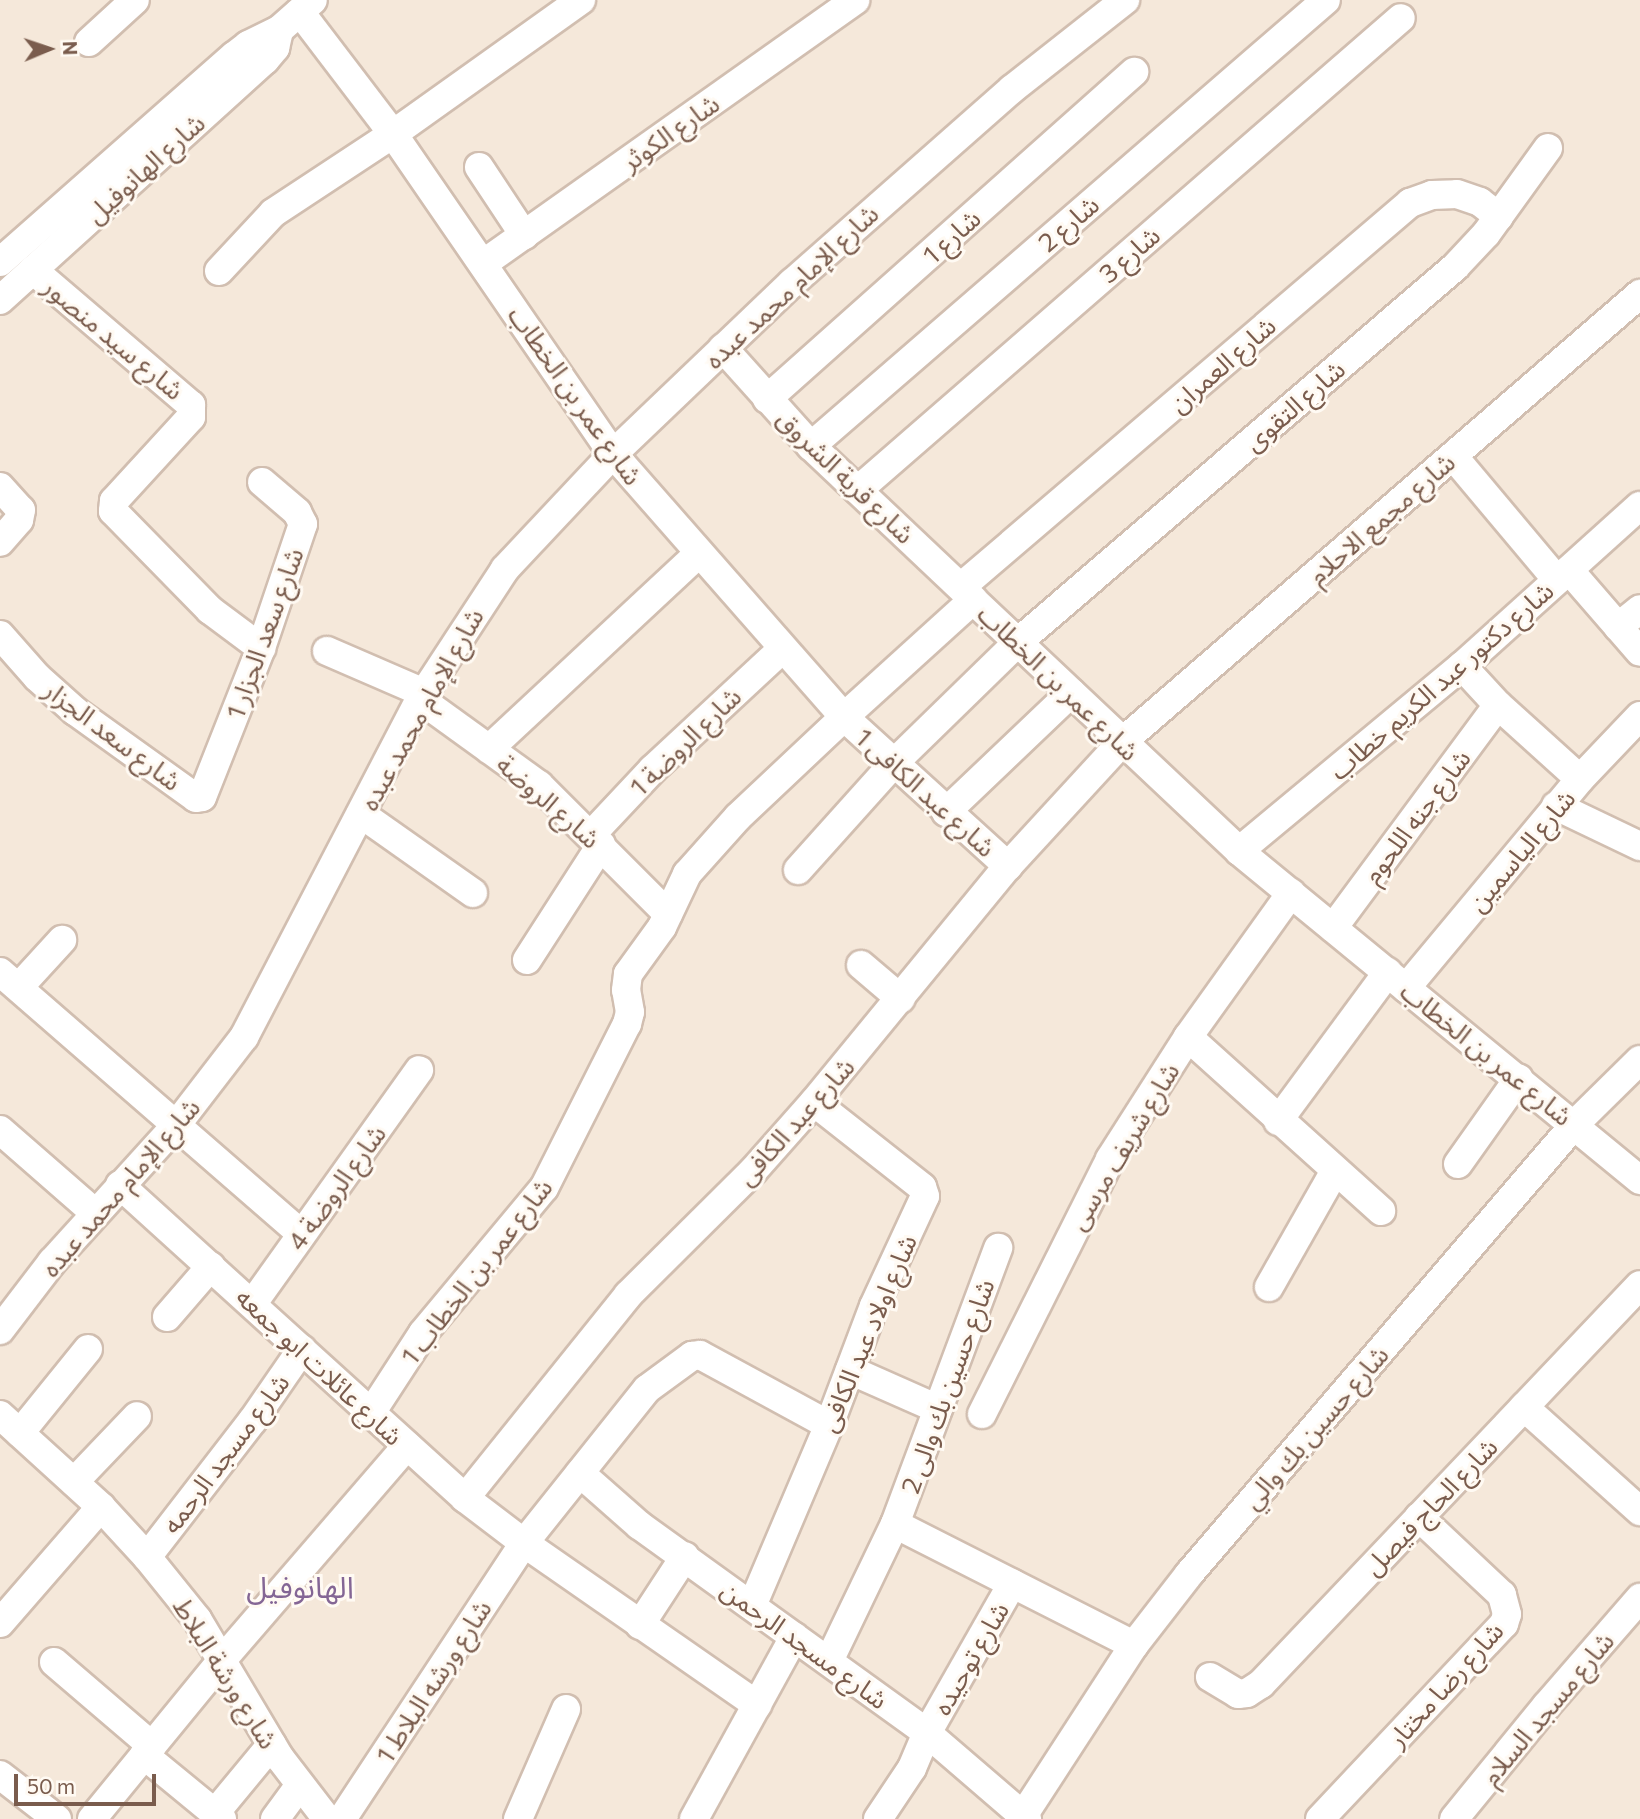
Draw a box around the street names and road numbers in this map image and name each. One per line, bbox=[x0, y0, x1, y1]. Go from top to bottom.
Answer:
street label: شارع الكوثر bbox=[615, 87, 725, 177]
street label: شارع الهانوفيل bbox=[79, 107, 211, 229]
street label: شارع 2 bbox=[1031, 188, 1105, 258]
street label: شارع الإمام محمد عبده bbox=[698, 197, 884, 375]
street label: شارع 1 bbox=[916, 202, 986, 270]
street label: شارع 3 bbox=[1092, 219, 1166, 289]
street label: شارع سيد منصور bbox=[37, 270, 191, 406]
street label: شارع عمر بن الخطاب bbox=[503, 299, 649, 491]
street label: شارع العمران bbox=[1162, 309, 1282, 419]
street label: شارع التقوى bbox=[1237, 353, 1351, 457]
street label: شارع قرية الشروق bbox=[771, 403, 921, 549]
street label: شارع مجمع الاحلام bbox=[1301, 446, 1461, 590]
street label: شارع سعد الجزار 1 bbox=[219, 543, 309, 723]
street label: شارع دكتور عبد الكريم خطاب bbox=[1323, 574, 1559, 786]
street label: شارع عمر بن الخطاب bbox=[972, 597, 1146, 767]
street label: شارع الإمام محمد عبده bbox=[353, 603, 489, 815]
street label: شارع سعد الجزار bbox=[38, 673, 188, 797]
street label: شارع الروضة 1 bbox=[623, 680, 747, 802]
street label: شارع عبد الكافى 1 bbox=[850, 721, 1002, 863]
street label: شارع جنه اللحوم bbox=[1355, 743, 1477, 889]
street label: شارع الروضة bbox=[491, 748, 607, 854]
street label: شارع الياسمين bbox=[1461, 783, 1581, 917]
street label: شارع عمر بن الخطاب bbox=[1395, 974, 1579, 1132]
street label: شارع عبد الكافى bbox=[730, 1051, 860, 1191]
street label: شارع شريف مرسى bbox=[1061, 1057, 1185, 1235]
street label: شارع الإمام محمد عبده bbox=[34, 1091, 206, 1283]
street label: شارع الروضة 4 bbox=[280, 1118, 392, 1256]
street label: شارع عمر بن الخطاب 1 bbox=[394, 1172, 558, 1370]
street label: شارع اولاد عبد الكافى bbox=[811, 1230, 923, 1436]
street label: شارع حسين بك والى 2 bbox=[894, 1275, 1000, 1497]
street label: شارع عائلات ابو جمعه bbox=[230, 1281, 410, 1451]
street label: شارع حسين بك والي bbox=[1236, 1339, 1394, 1515]
street label: شارع مسجد الرحمه bbox=[155, 1367, 295, 1539]
street label: شارع الحاج فيصل bbox=[1357, 1431, 1503, 1581]
street label: شارع مسجد الرحمن bbox=[716, 1573, 894, 1715]
street label: شارع ورشة البلاط bbox=[167, 1592, 285, 1754]
street label: شارع ورشه البلاط 1 bbox=[369, 1594, 497, 1768]
street label: شارع توحيده bbox=[925, 1596, 1015, 1720]
street label: شارع رضا مختار bbox=[1381, 1615, 1509, 1753]
street label: شارع مسجد السلام bbox=[1474, 1625, 1620, 1791]

